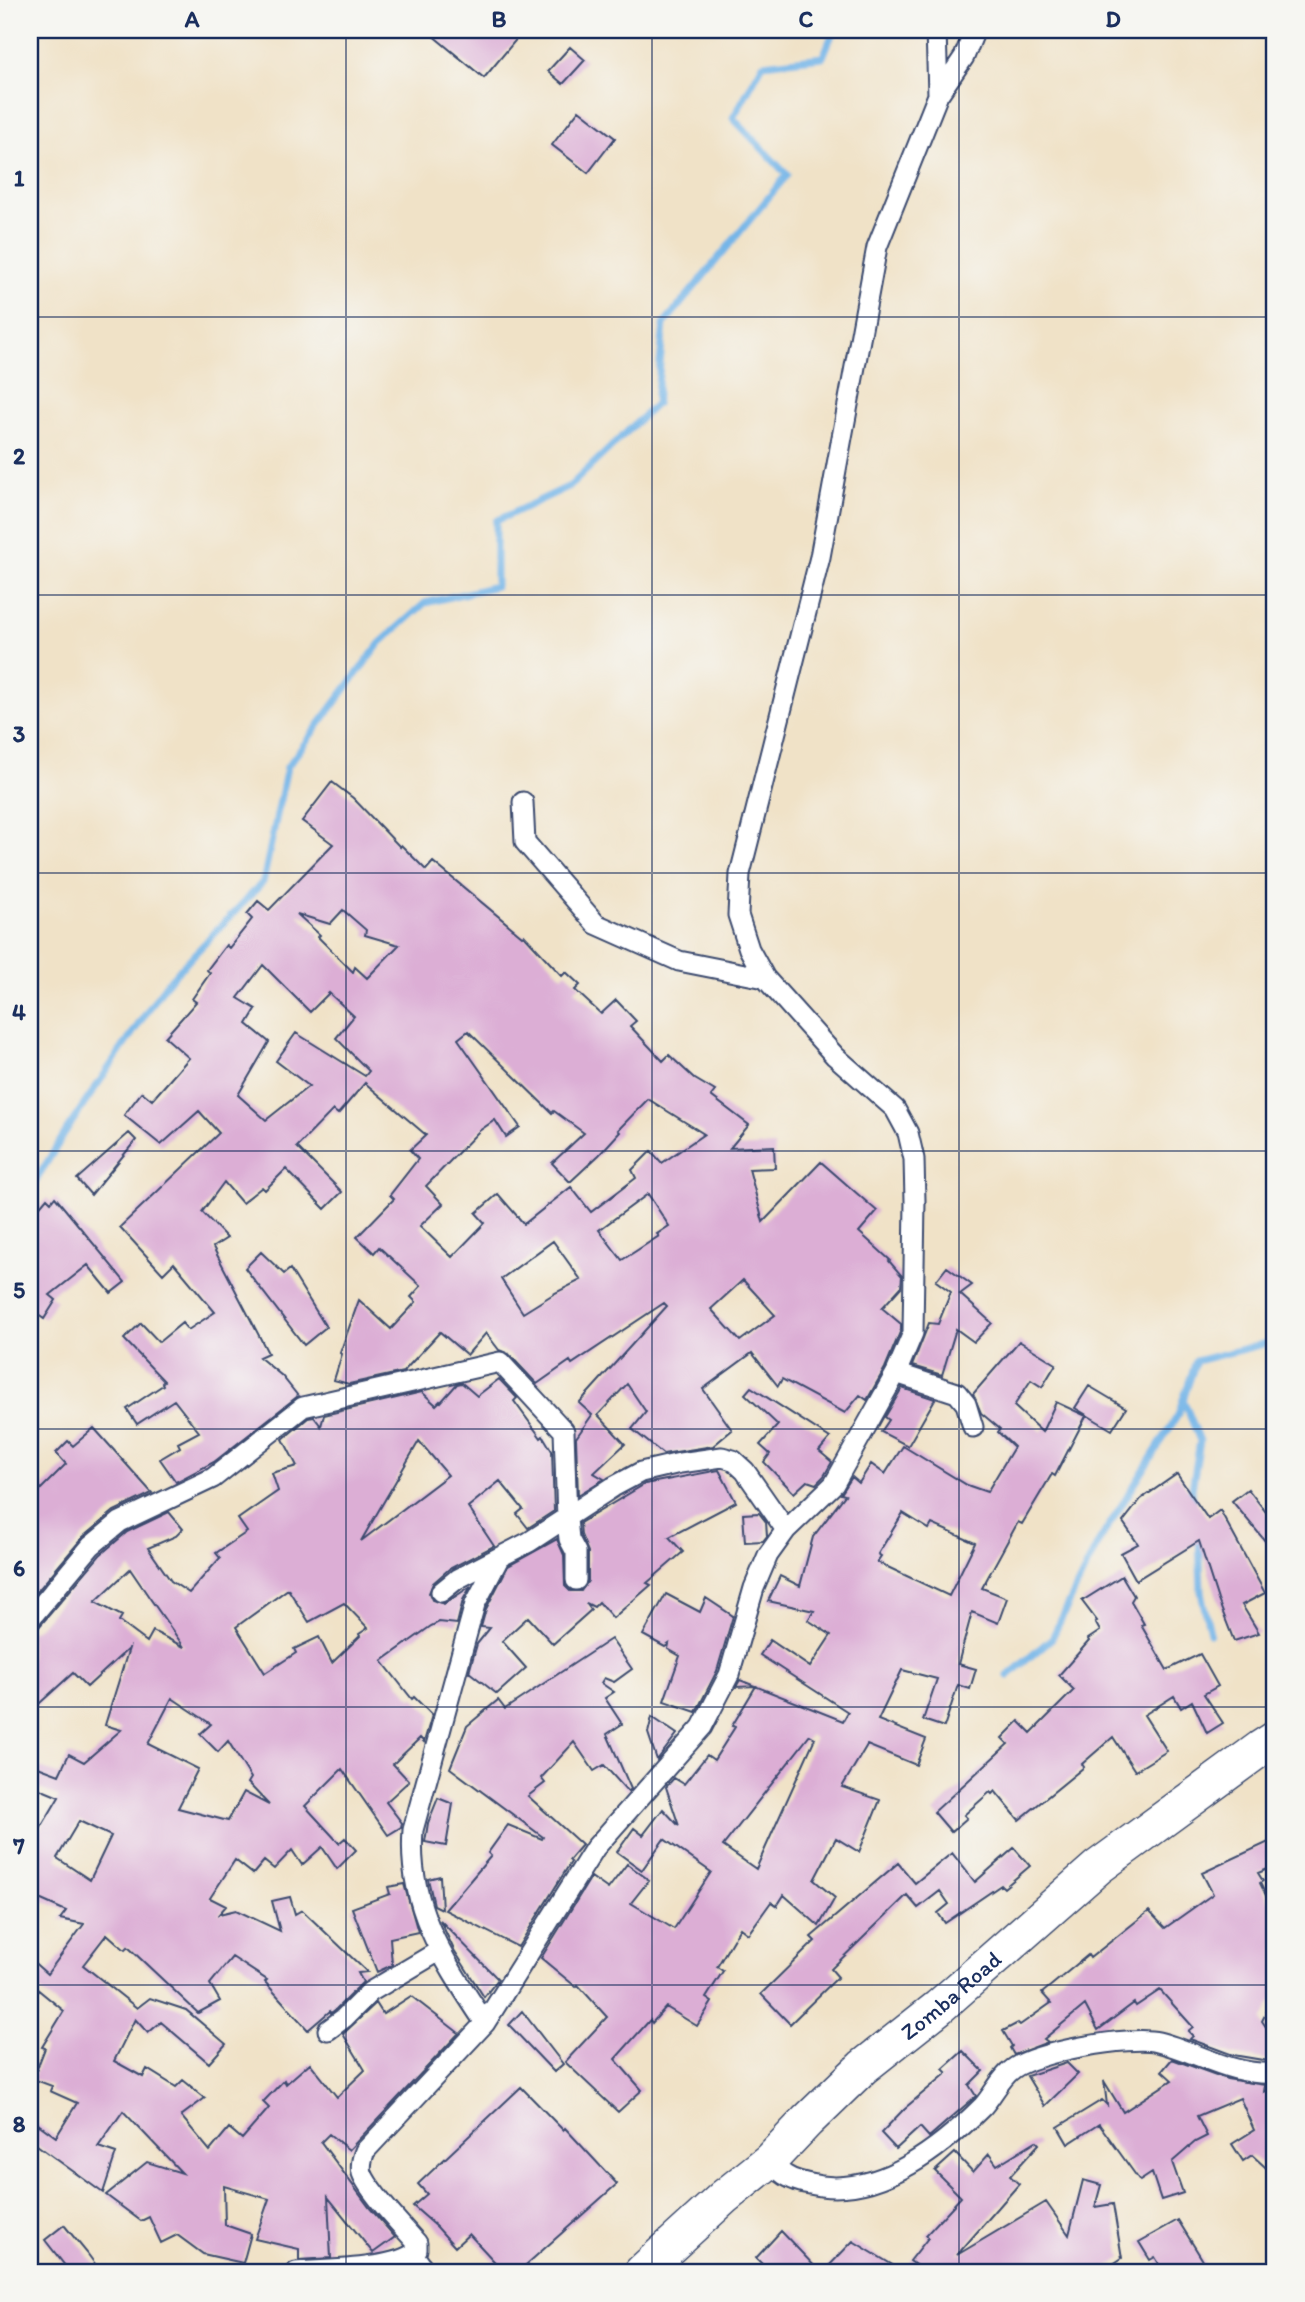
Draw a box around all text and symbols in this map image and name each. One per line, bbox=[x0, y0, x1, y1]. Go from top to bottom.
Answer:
text: A bbox=[184, 5, 200, 33]
text: B bbox=[492, 5, 507, 33]
text: C bbox=[799, 5, 814, 33]
text: D bbox=[1105, 5, 1121, 33]
text: 1 bbox=[14, 164, 25, 192]
text: 2 bbox=[13, 442, 26, 470]
text: 3 bbox=[13, 720, 26, 748]
text: 4 bbox=[12, 998, 26, 1026]
text: 5 bbox=[13, 1276, 25, 1304]
text: 6 bbox=[13, 1554, 25, 1582]
text: 7 bbox=[12, 1832, 25, 1860]
street label: Zomba Road bbox=[895, 1945, 1007, 2046]
text: 8 bbox=[13, 2110, 26, 2138]

